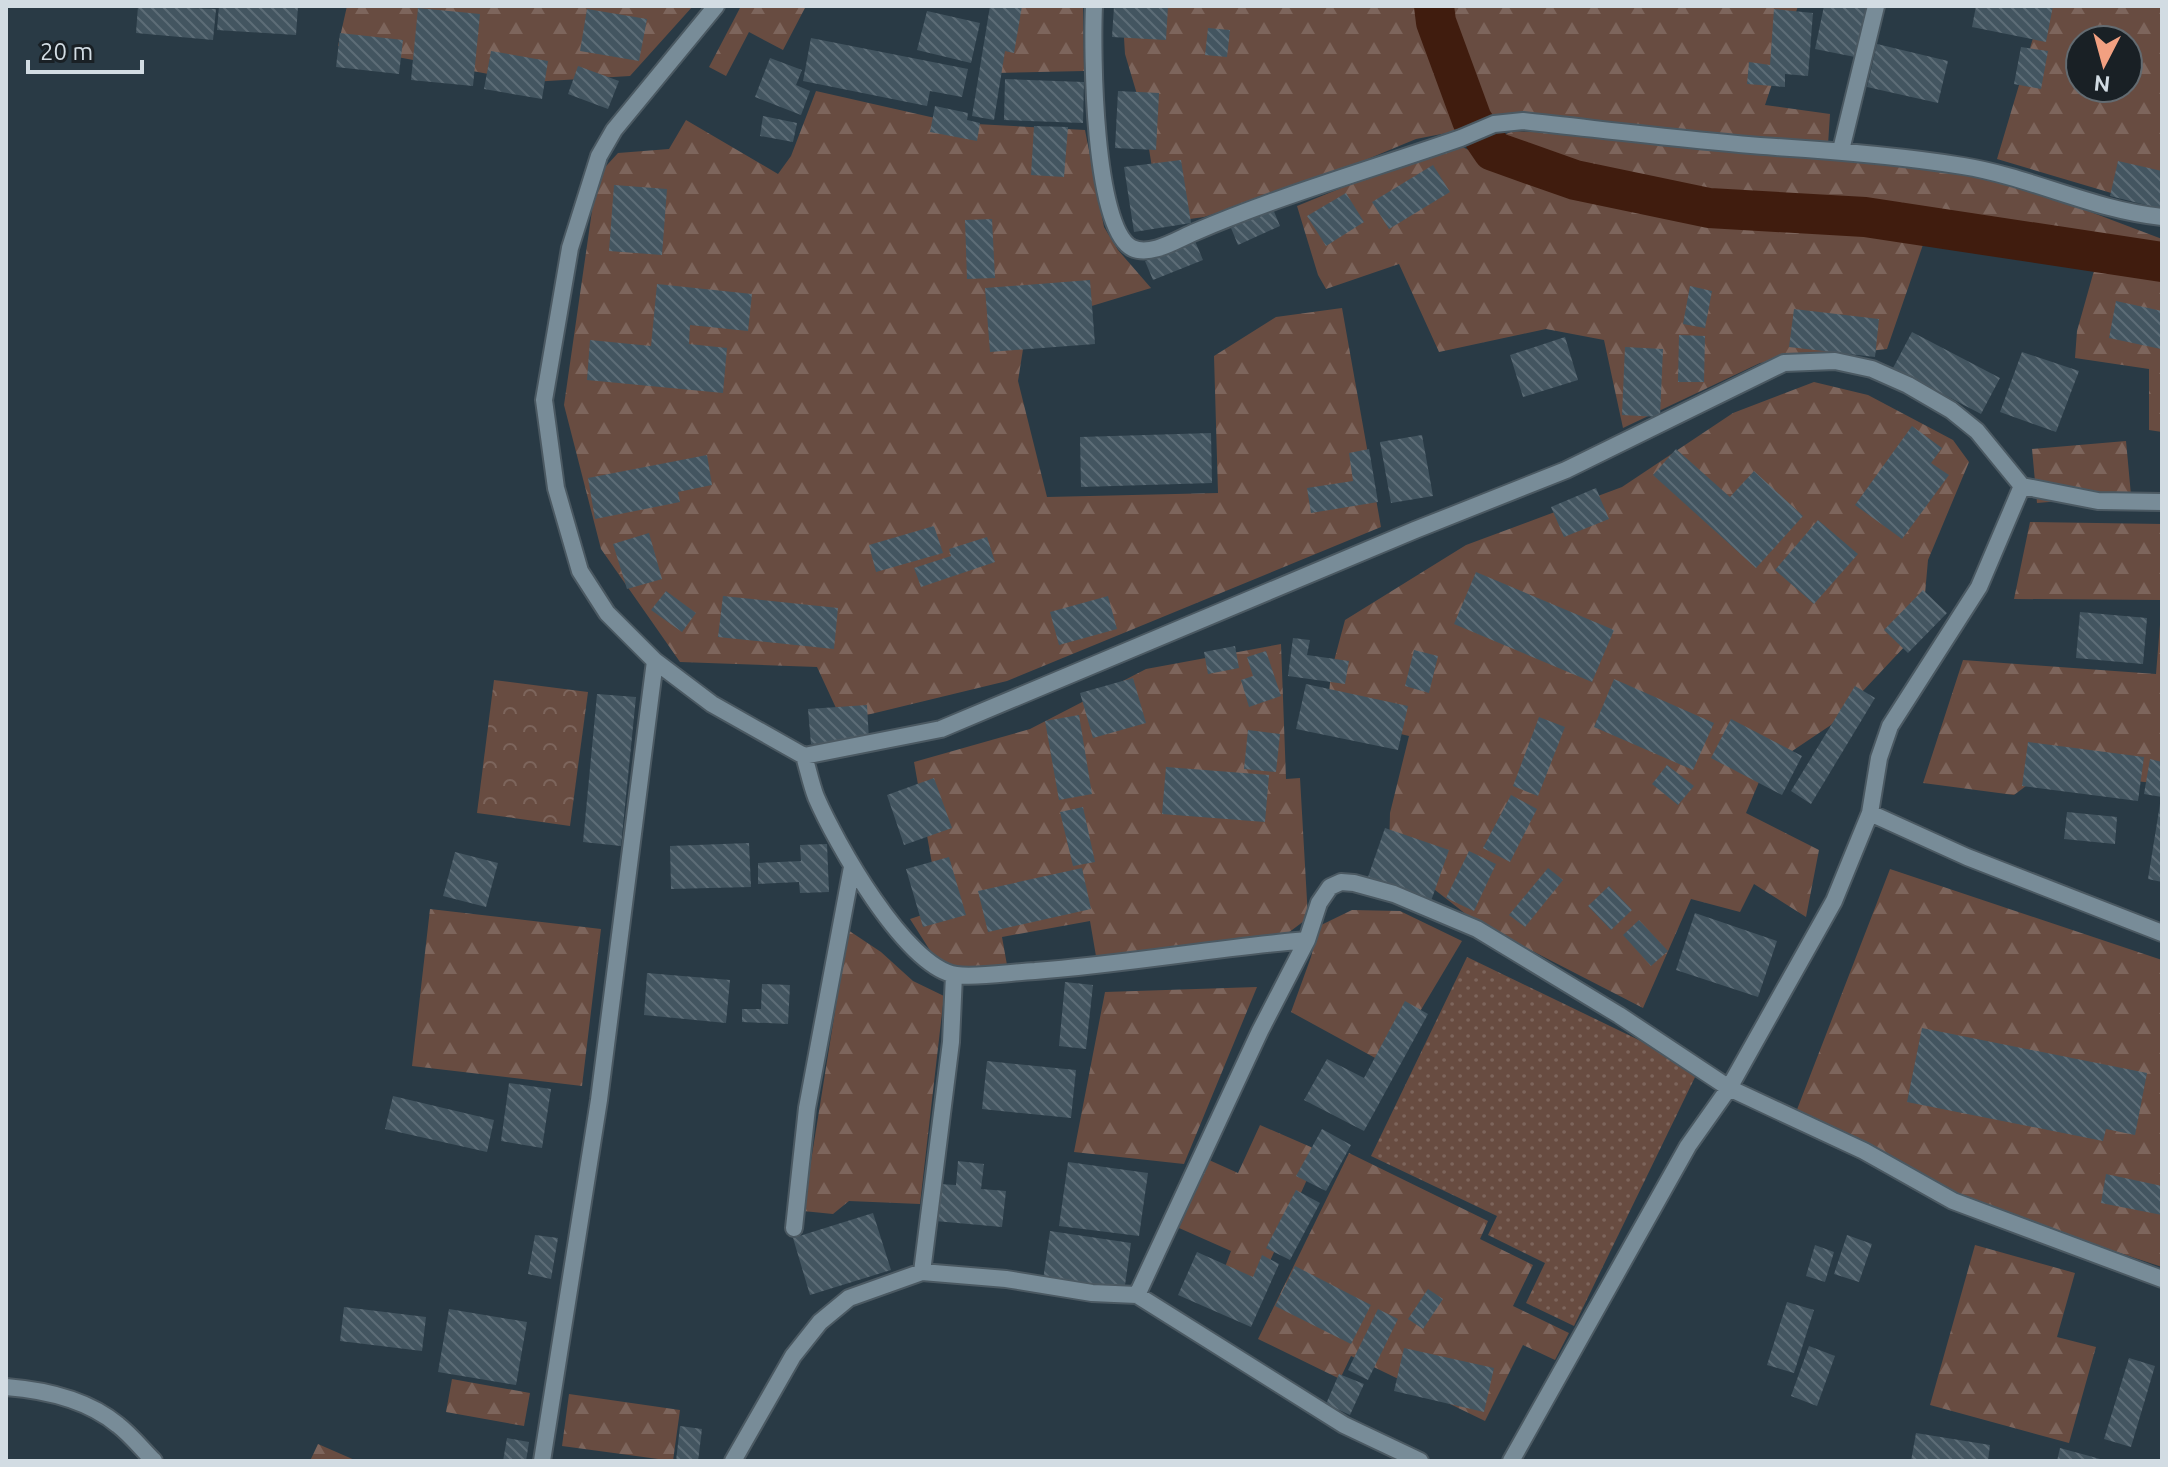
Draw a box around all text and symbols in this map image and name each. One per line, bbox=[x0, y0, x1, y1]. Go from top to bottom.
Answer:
scale bar bbox=[28, 24, 142, 74]
north arrow bbox=[2064, 24, 2144, 104]
text: 20 m bbox=[40, 38, 93, 65]
text: N bbox=[2092, 71, 2111, 98]

